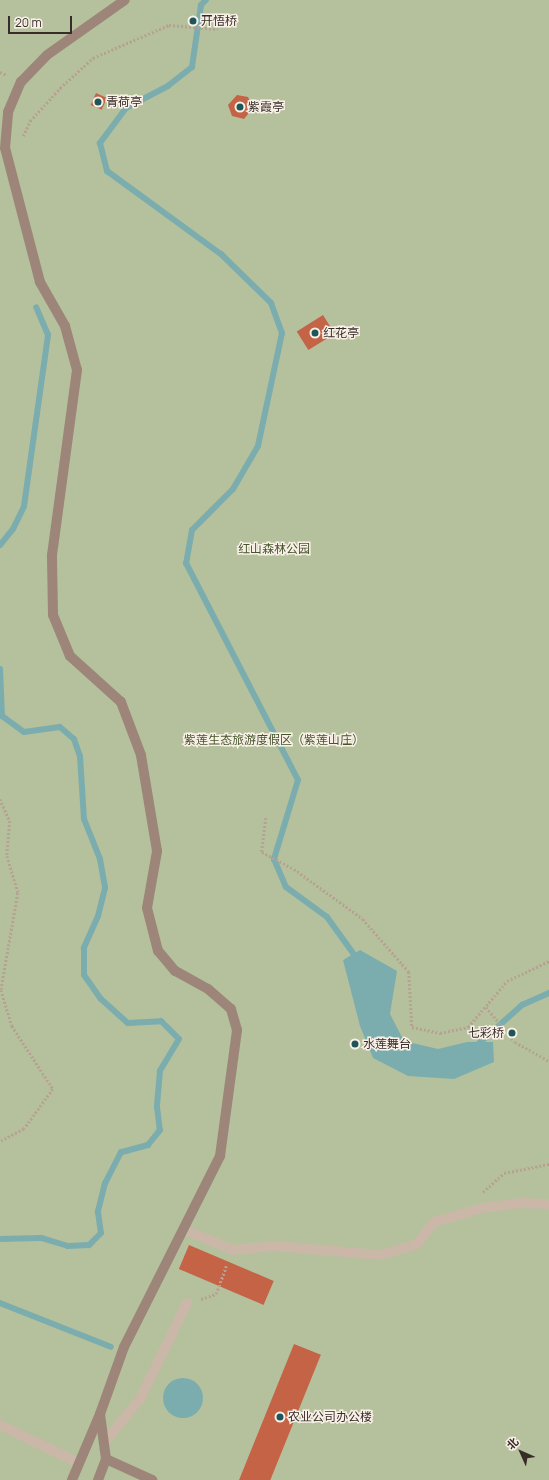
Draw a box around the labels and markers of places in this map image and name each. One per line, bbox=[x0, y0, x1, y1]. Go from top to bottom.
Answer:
place label: 开悟桥 bbox=[201, 14, 237, 28]
marker: 开悟桥 bbox=[188, 16, 198, 26]
place label: 青荷亭 bbox=[106, 95, 142, 109]
marker: 青荷亭 bbox=[93, 97, 103, 107]
place label: 紫霞亭 bbox=[248, 100, 284, 114]
marker: 紫霞亭 bbox=[235, 102, 245, 112]
place label: 红花亭 bbox=[323, 326, 359, 340]
marker: 红花亭 bbox=[310, 328, 320, 338]
place label: 七彩桥 bbox=[468, 1026, 504, 1040]
marker: 七彩桥 bbox=[507, 1028, 517, 1038]
place label: 水莲舞台 bbox=[363, 1037, 411, 1051]
marker: 水莲舞台 bbox=[350, 1039, 360, 1049]
place label: 农业公司办公楼 bbox=[288, 1410, 372, 1424]
marker: 农业公司办公楼 bbox=[275, 1412, 285, 1422]

